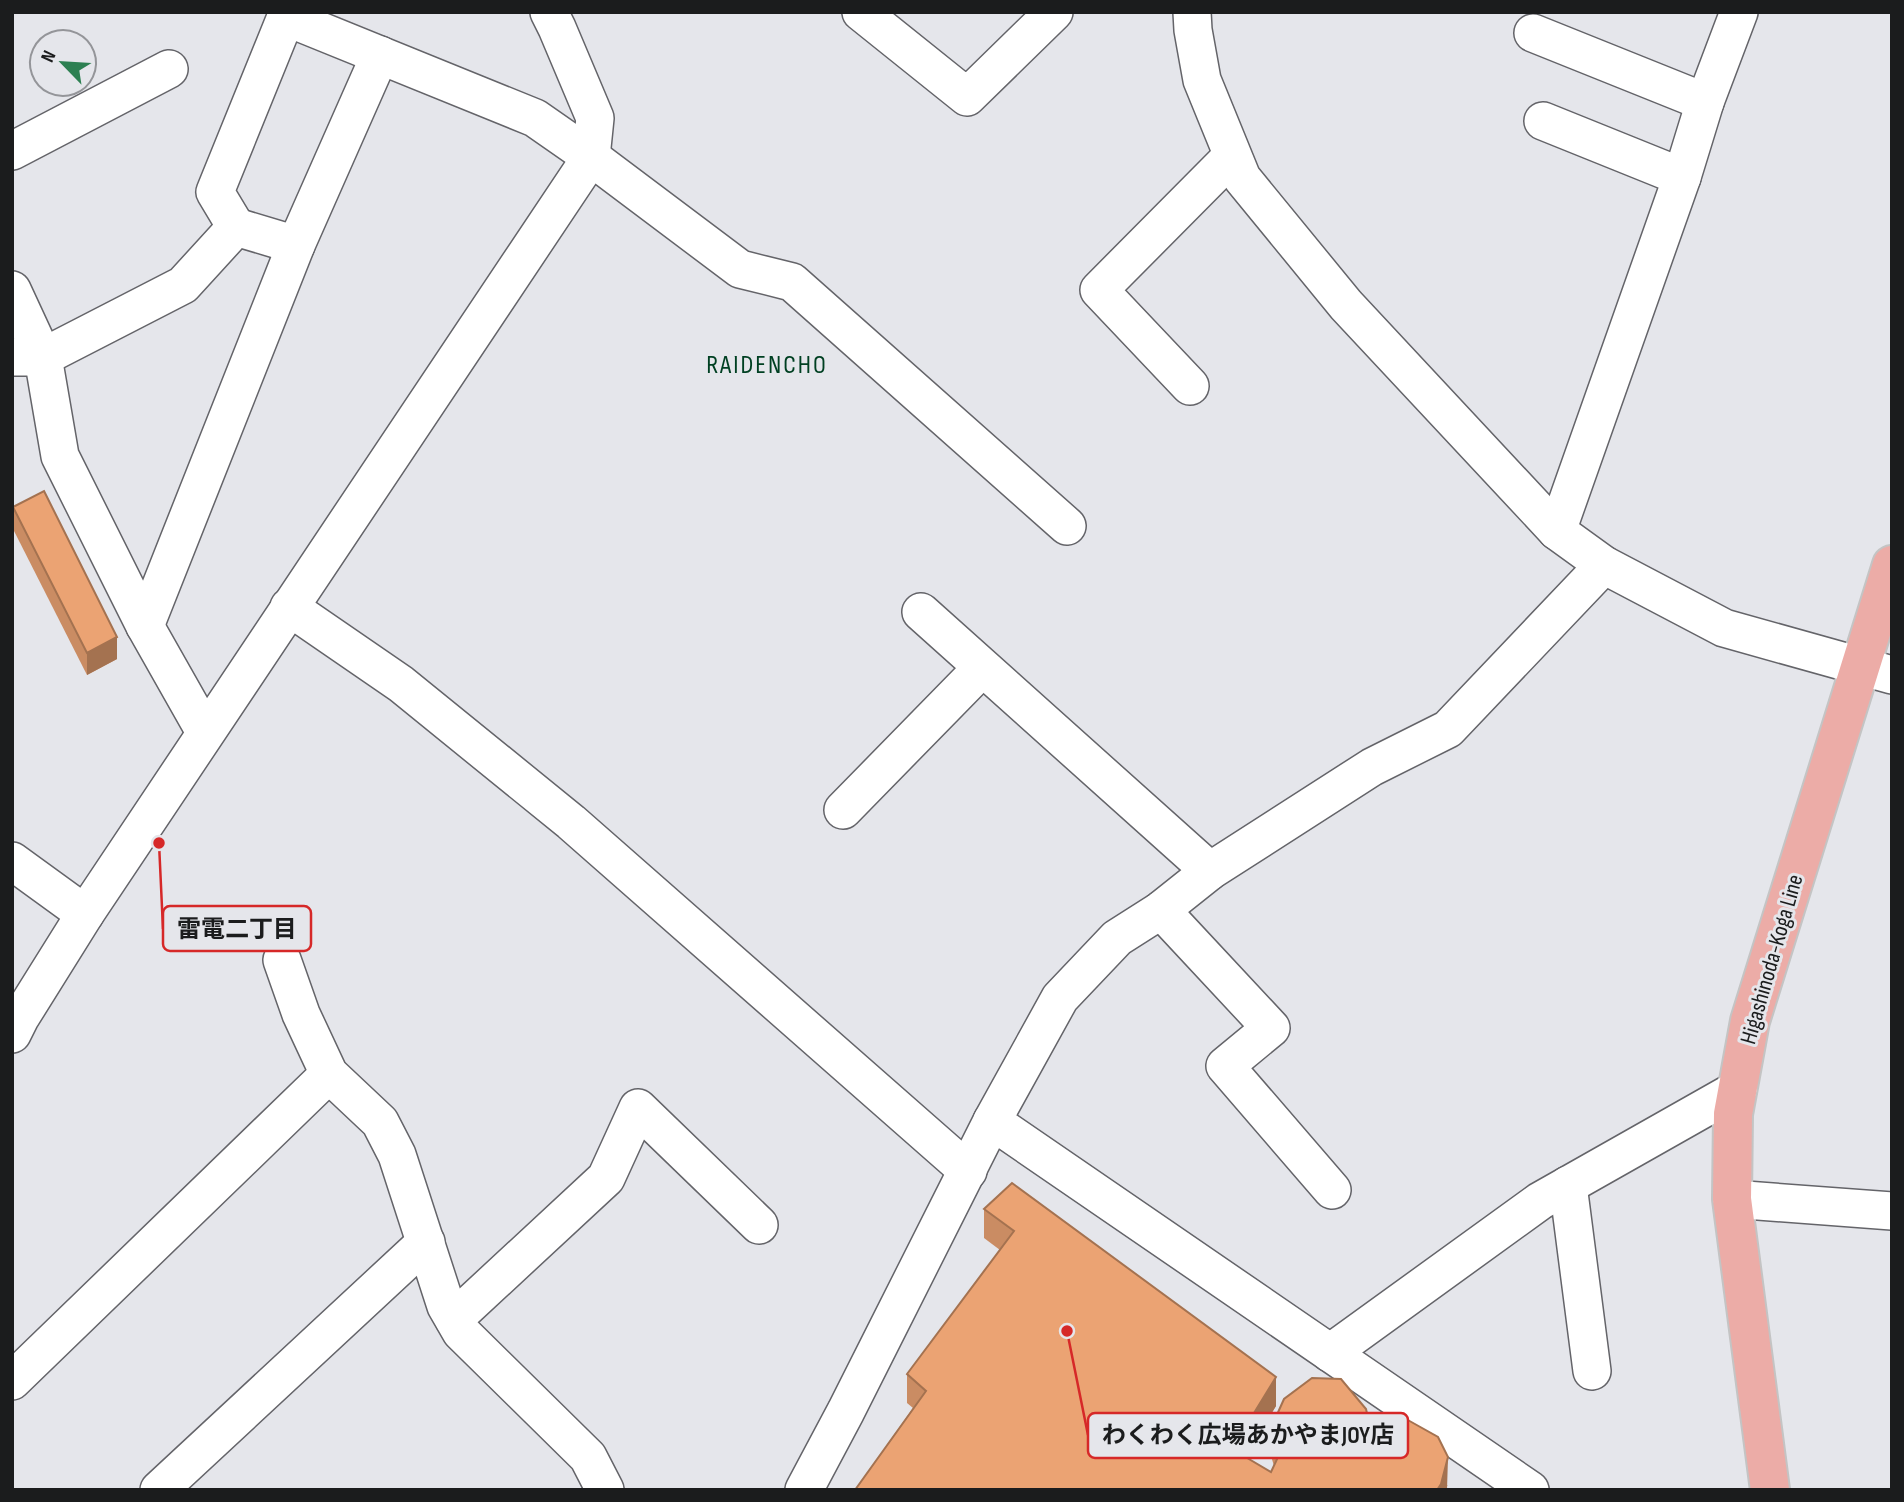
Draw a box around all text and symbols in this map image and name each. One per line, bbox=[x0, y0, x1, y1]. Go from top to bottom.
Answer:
north arrow bbox=[28, 28, 98, 98]
text: N bbox=[36, 47, 62, 66]
district label: RAIDENCHO bbox=[706, 350, 828, 381]
street label: Higashinoda-Koga Line bbox=[1734, 871, 1810, 1047]
callout: 雷電二丁目 bbox=[163, 906, 311, 951]
text: 雷電二丁目 bbox=[177, 915, 297, 944]
callout: わくわく広場あかやまJOY店 bbox=[1088, 1413, 1408, 1458]
text: わくわく広場あかやまJOY店 bbox=[1102, 1421, 1394, 1450]

